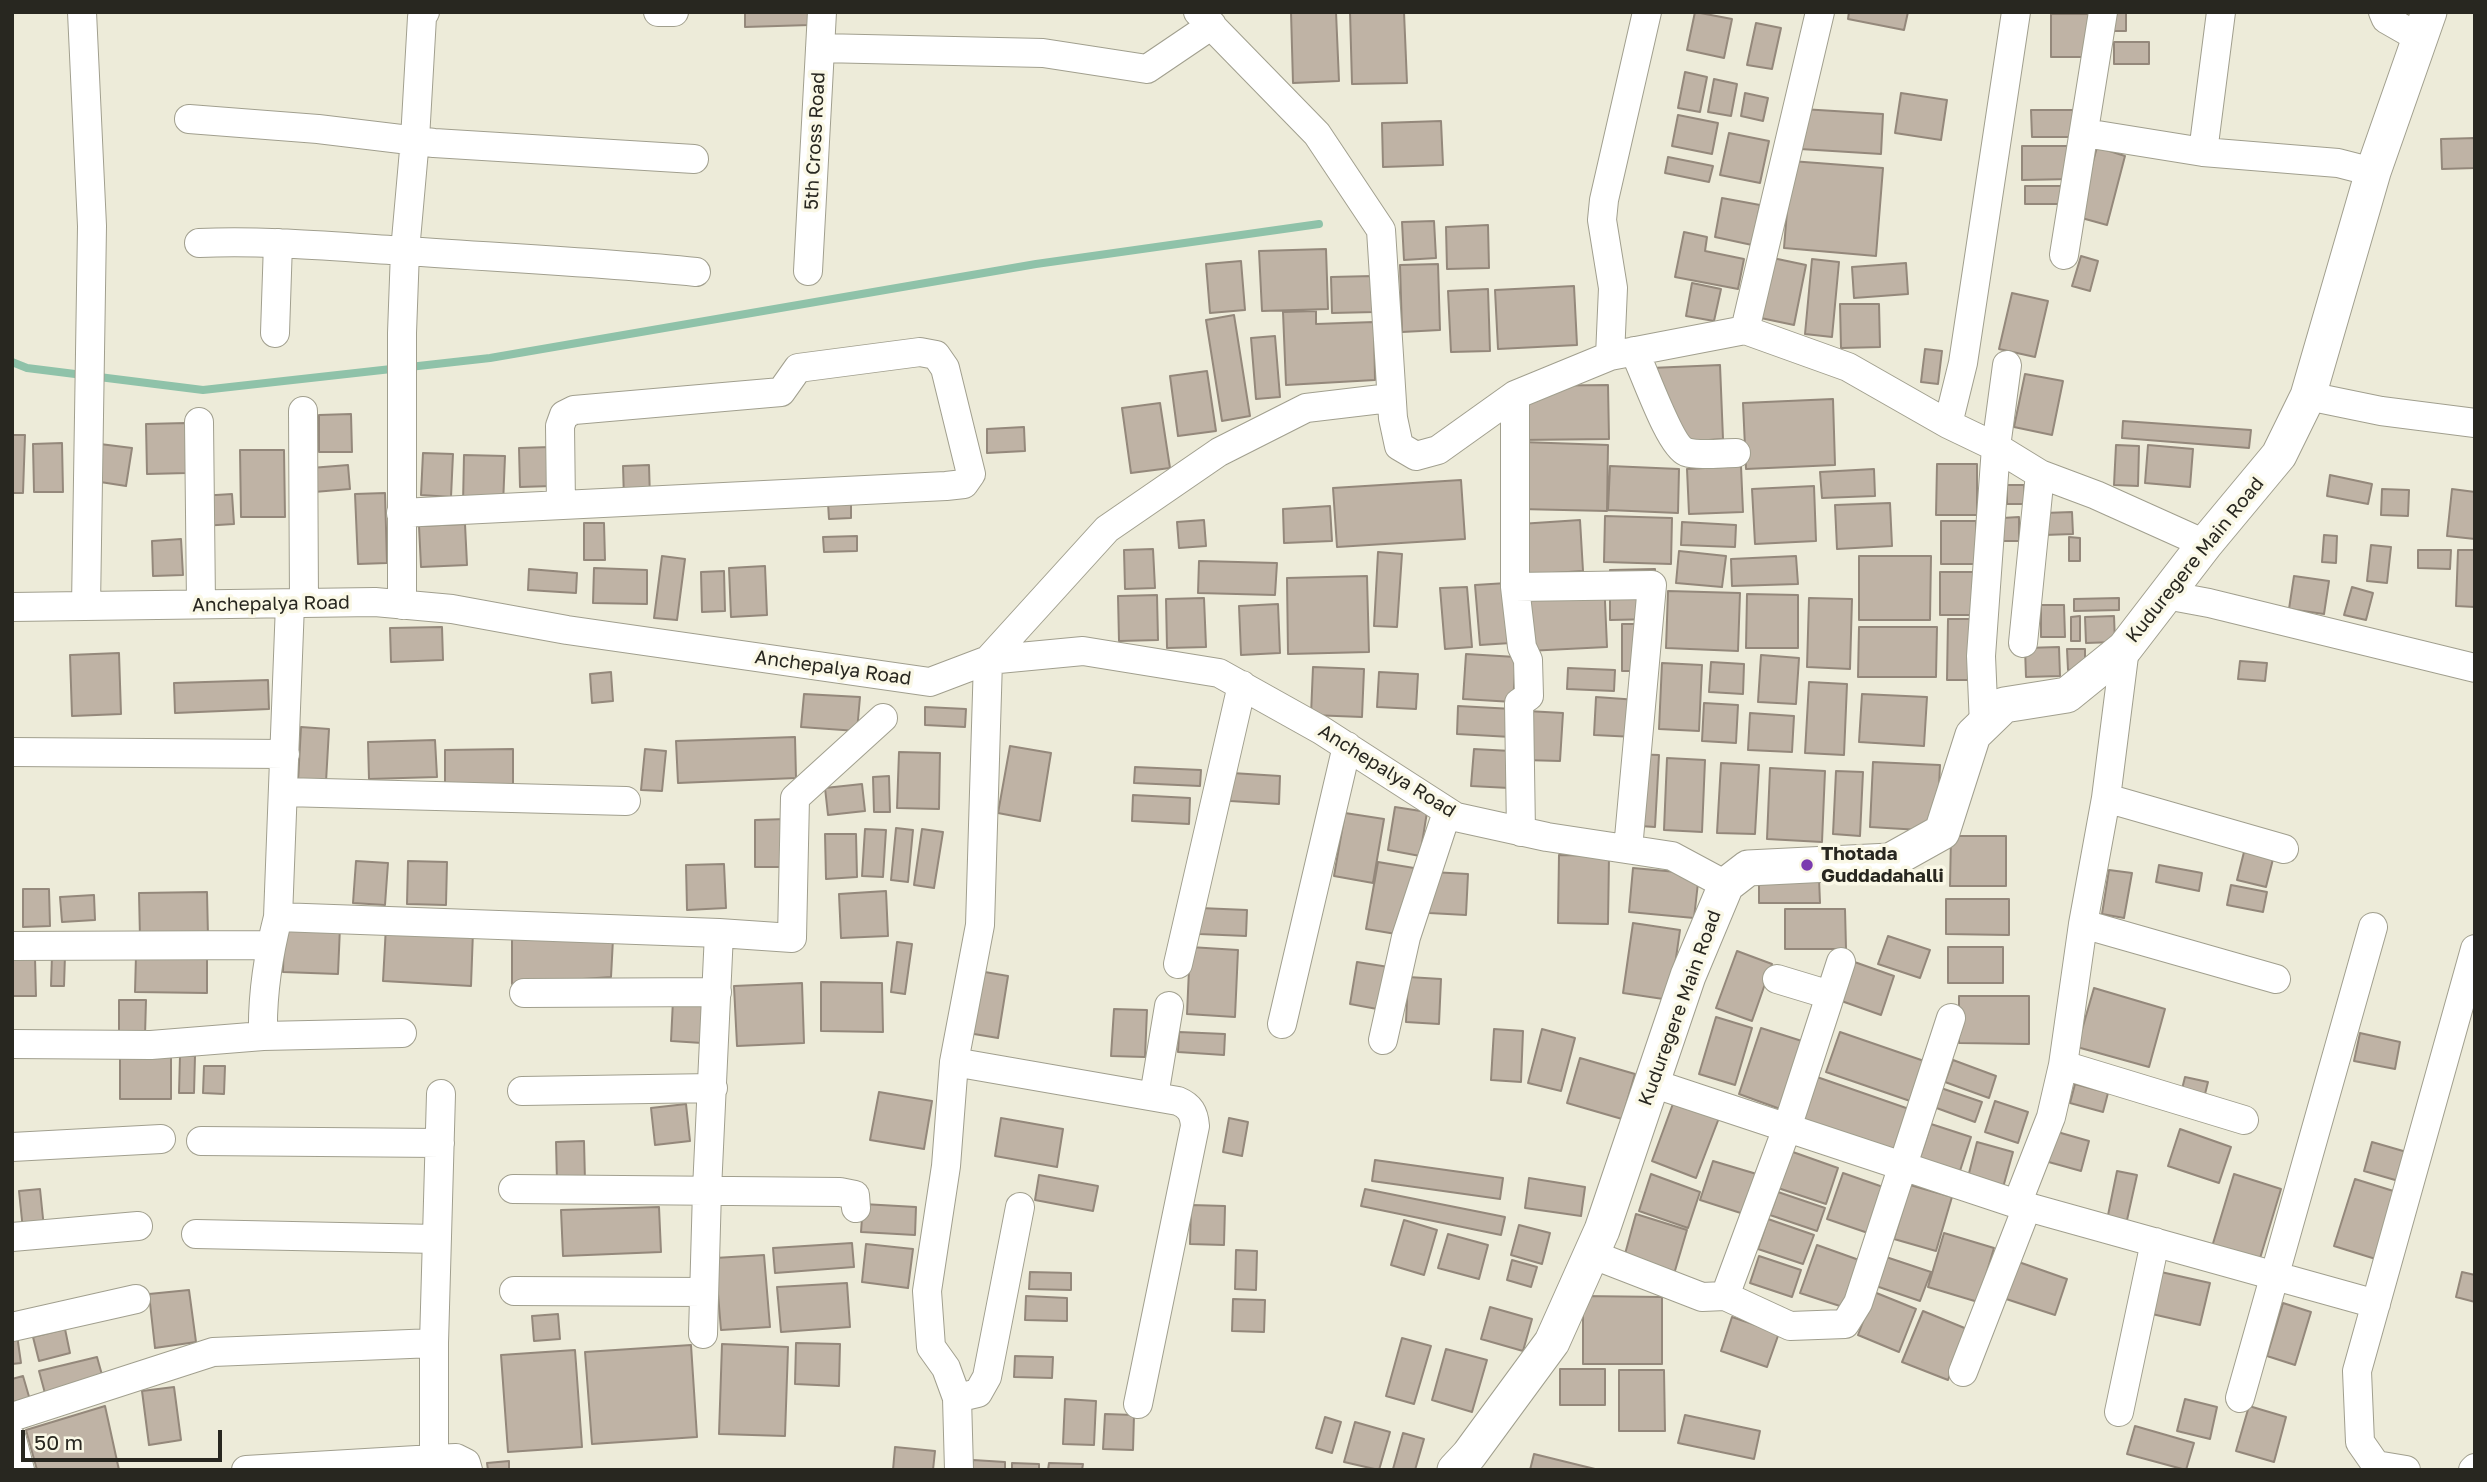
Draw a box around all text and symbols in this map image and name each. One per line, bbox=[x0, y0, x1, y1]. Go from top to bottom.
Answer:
street label: 5th Cross Road bbox=[800, 71, 830, 211]
street label: Kuduregere Main Road bbox=[2121, 473, 2269, 647]
street label: Anchepalya Road bbox=[192, 591, 350, 617]
street label: Anchepalya Road bbox=[753, 646, 913, 690]
street label: Anchepalya Road bbox=[1314, 720, 1460, 822]
place label: Thotada Guddadahalli bbox=[1821, 843, 1944, 887]
marker: Thotada Guddadahalli bbox=[1799, 857, 1815, 873]
street label: Kuduregere Main Road bbox=[1634, 907, 1726, 1109]
scale bar bbox=[24, 1416, 226, 1460]
text: 50 m bbox=[34, 1429, 83, 1455]

